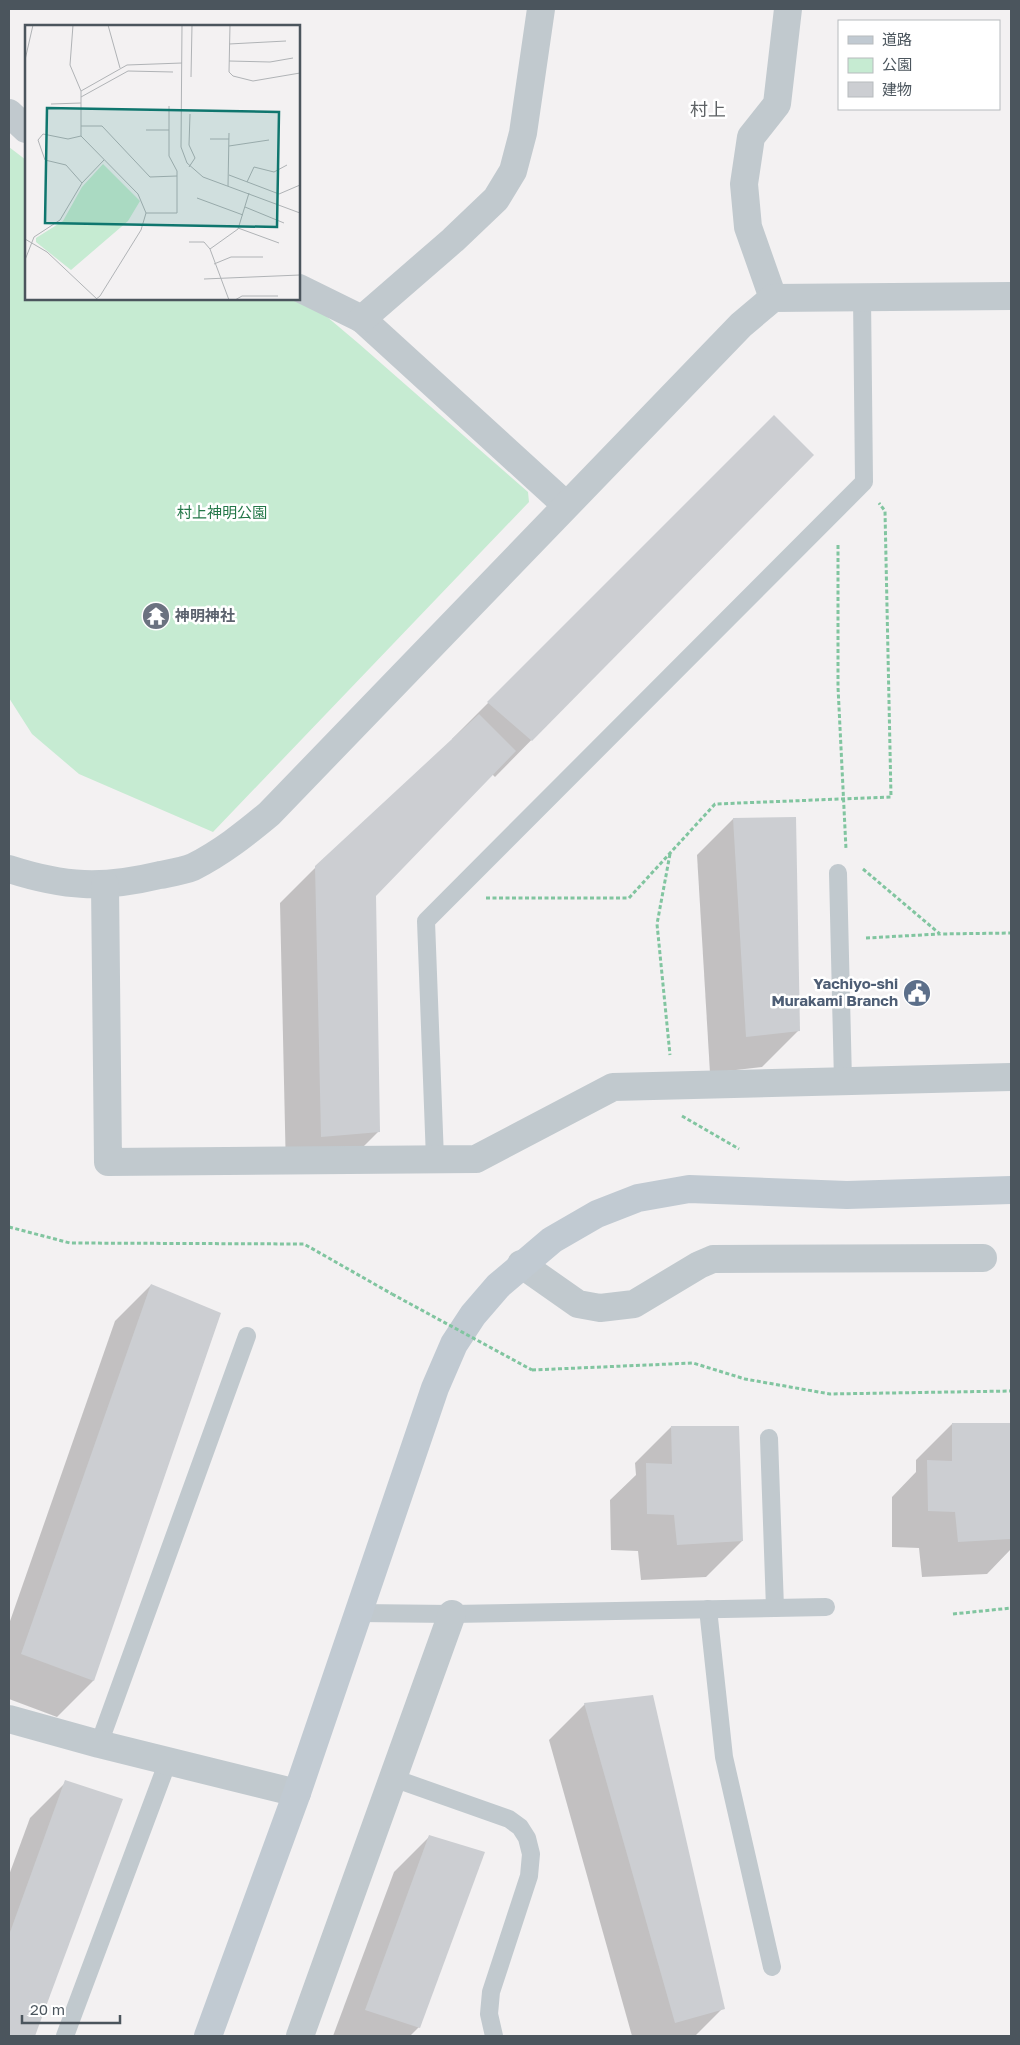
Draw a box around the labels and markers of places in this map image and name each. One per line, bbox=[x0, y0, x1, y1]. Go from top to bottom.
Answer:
temple icon: 神明神社 bbox=[141, 601, 171, 631]
place label: 神明神社 bbox=[174, 606, 235, 624]
place label: Yachiyo-shi Murakami Branch bbox=[771, 974, 898, 1009]
public building icon: Yachiyo-shi Murakami Branch bbox=[902, 978, 932, 1008]

